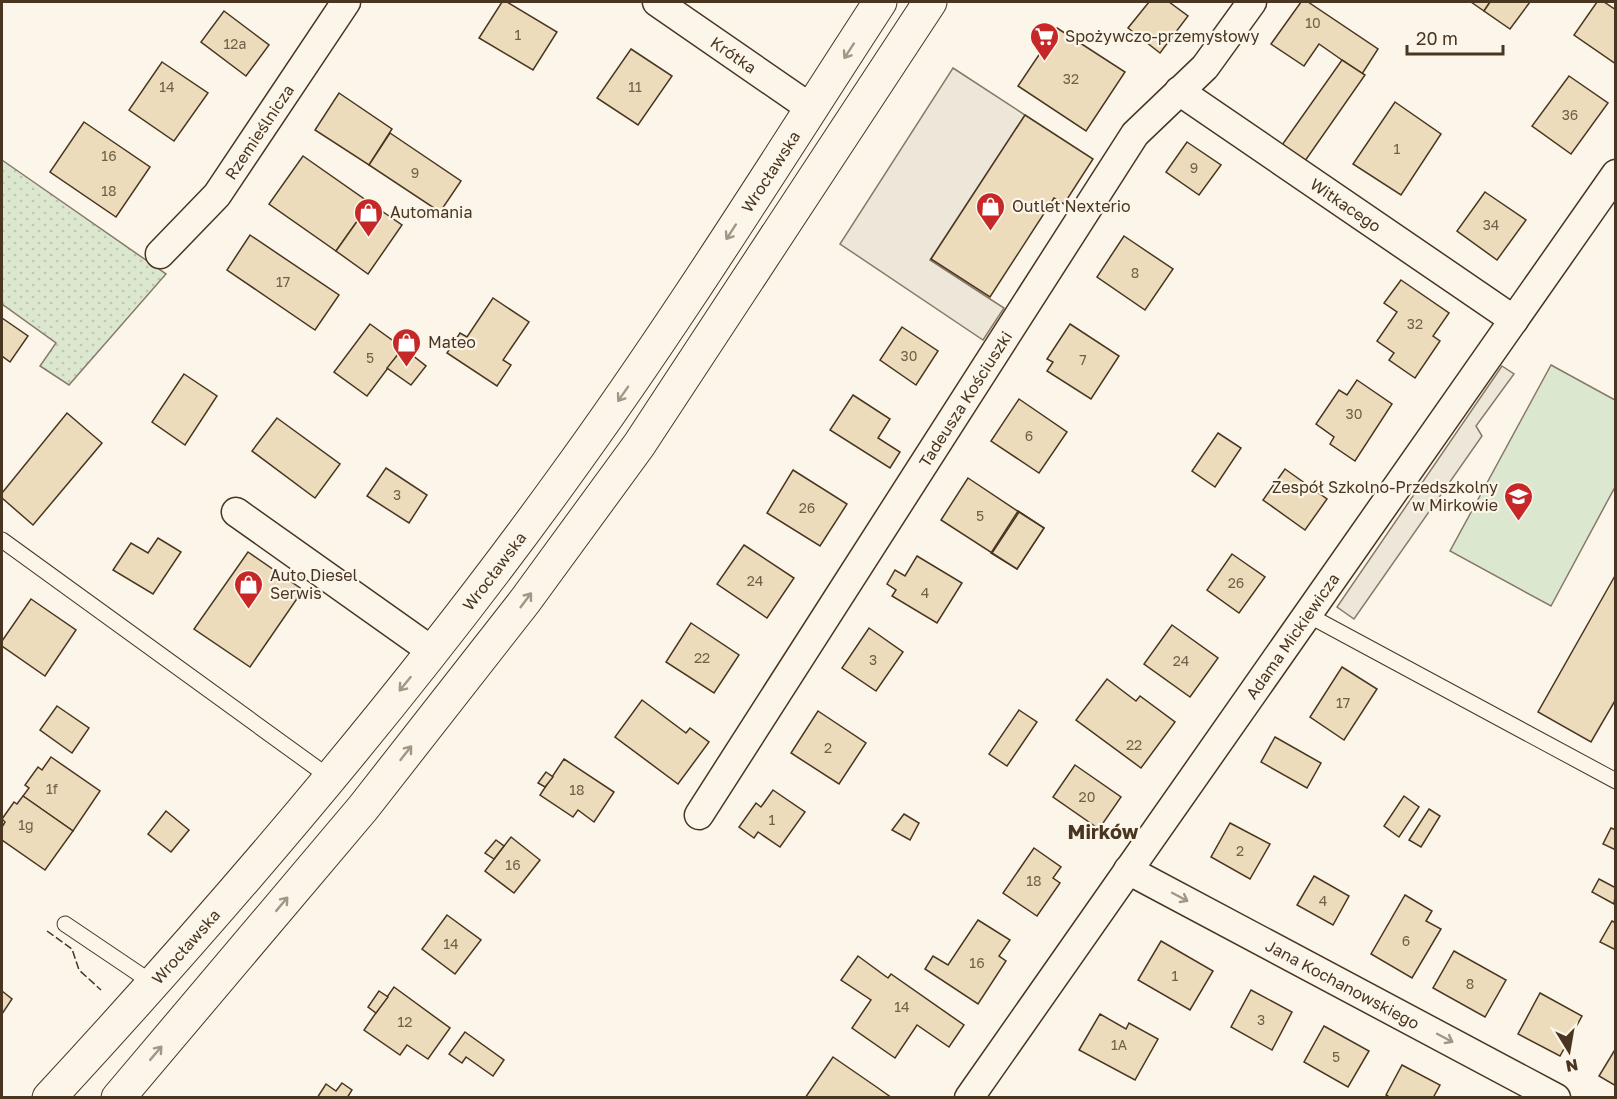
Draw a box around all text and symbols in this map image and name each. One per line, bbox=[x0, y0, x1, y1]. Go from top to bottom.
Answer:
house number: 10 bbox=[1305, 14, 1321, 31]
scale bar bbox=[1407, 18, 1503, 56]
supermarket icon: Spożywczo-przemysłowy bbox=[1028, 20, 1060, 62]
house number: 1 bbox=[515, 26, 522, 43]
place label: Spożywczo-przemysłowy bbox=[1065, 26, 1260, 46]
text: 20 m bbox=[1416, 27, 1458, 49]
street label: Krótka bbox=[707, 32, 760, 78]
house number: 12a bbox=[224, 35, 246, 52]
one-way arrow bbox=[842, 42, 855, 59]
house number: 32 bbox=[1063, 70, 1079, 87]
house number: 14 bbox=[159, 78, 175, 95]
house number: 11 bbox=[628, 78, 642, 95]
street label: Rzemieślnicza bbox=[220, 81, 298, 183]
house number: 36 bbox=[1562, 106, 1578, 123]
street label: Wrocławska bbox=[737, 127, 804, 216]
house number: 1 bbox=[1394, 140, 1401, 157]
house number: 16 bbox=[101, 147, 117, 164]
house number: 9 bbox=[1190, 159, 1198, 176]
house number: 9 bbox=[411, 164, 419, 181]
street label: Witkacego bbox=[1306, 174, 1385, 236]
house number: 18 bbox=[101, 182, 117, 199]
shop icon: Outlet Nexterio bbox=[975, 190, 1007, 232]
shop icon: Automania bbox=[353, 196, 385, 238]
place label: Outlet Nexterio bbox=[1012, 196, 1131, 216]
place label: Automania bbox=[390, 202, 472, 222]
house number: 34 bbox=[1483, 216, 1499, 233]
one-way arrow bbox=[725, 223, 737, 240]
house number: 8 bbox=[1131, 264, 1139, 281]
house number: 17 bbox=[276, 273, 290, 290]
house number: 32 bbox=[1407, 315, 1423, 332]
shop icon: Mateo bbox=[391, 326, 423, 368]
street label: Tadeusza Kościuszki bbox=[914, 327, 1016, 471]
place label: Mateo bbox=[428, 332, 476, 352]
house number: 30 bbox=[901, 347, 917, 364]
house number: 5 bbox=[366, 349, 374, 366]
house number: 7 bbox=[1079, 351, 1087, 368]
one-way arrow bbox=[617, 385, 629, 402]
house number: 30 bbox=[1346, 405, 1362, 422]
house number: 6 bbox=[1025, 427, 1033, 444]
place label: Zespół Szkolno-Przedszkolny w Mirkowie bbox=[1272, 477, 1498, 515]
school or university icon: Zespół Szkolno-Przedszkolny w Mirkowie bbox=[1503, 480, 1535, 522]
house number: 3 bbox=[393, 486, 401, 503]
house number: 26 bbox=[799, 499, 815, 516]
house number: 5 bbox=[976, 507, 984, 524]
street label: Wrocławska bbox=[458, 528, 530, 615]
place label: Auto Diesel Serwis bbox=[270, 565, 358, 603]
shop icon: Auto Diesel Serwis bbox=[233, 568, 265, 610]
street label: Adama Mickiewicza bbox=[1242, 569, 1343, 703]
house number: 24 bbox=[747, 572, 763, 589]
house number: 26 bbox=[1228, 574, 1244, 591]
house number: 4 bbox=[921, 584, 929, 601]
one-way arrow bbox=[520, 592, 532, 608]
house number: 22 bbox=[694, 649, 710, 666]
house number: 3 bbox=[869, 651, 877, 668]
house number: 24 bbox=[1173, 652, 1189, 669]
one-way arrow bbox=[398, 676, 411, 692]
house number: 17 bbox=[1336, 694, 1350, 711]
house number: 22 bbox=[1126, 736, 1142, 753]
house number: 2 bbox=[824, 739, 832, 756]
one-way arrow bbox=[399, 745, 412, 761]
house number: 1f bbox=[46, 780, 58, 797]
house number: 18 bbox=[569, 781, 585, 798]
house number: 20 bbox=[1079, 788, 1095, 805]
house number: 1 bbox=[769, 811, 776, 828]
house number: 1g bbox=[18, 816, 34, 833]
district label: Mirków bbox=[1068, 819, 1139, 843]
house number: 2 bbox=[1236, 842, 1244, 859]
house number: 16 bbox=[505, 856, 521, 873]
house number: 18 bbox=[1026, 872, 1042, 889]
one-way arrow bbox=[1171, 891, 1188, 903]
house number: 4 bbox=[1319, 892, 1327, 909]
one-way arrow bbox=[275, 897, 289, 912]
street label: Wrocławska bbox=[147, 905, 224, 988]
house number: 6 bbox=[1402, 932, 1410, 949]
house number: 14 bbox=[443, 935, 459, 952]
street label: Jana Kochanowskiego bbox=[1262, 935, 1423, 1033]
house number: 16 bbox=[969, 954, 985, 971]
house number: 1 bbox=[1172, 967, 1179, 984]
house number: 8 bbox=[1466, 975, 1474, 992]
house number: 14 bbox=[894, 998, 910, 1015]
house number: 3 bbox=[1257, 1011, 1265, 1028]
house number: 12 bbox=[398, 1013, 412, 1030]
north arrow bbox=[1539, 1021, 1599, 1081]
one-way arrow bbox=[1435, 1033, 1453, 1044]
house number: 1A bbox=[1111, 1036, 1128, 1053]
one-way arrow bbox=[149, 1046, 163, 1061]
house number: 5 bbox=[1332, 1048, 1340, 1065]
text: N bbox=[1564, 1055, 1580, 1077]

